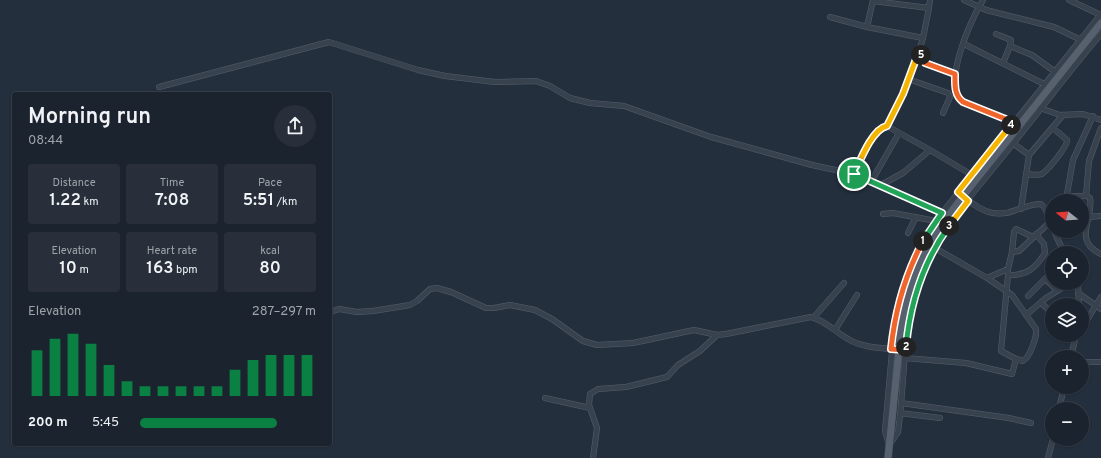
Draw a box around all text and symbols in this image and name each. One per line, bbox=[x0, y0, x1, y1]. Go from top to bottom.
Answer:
pin: 5 bbox=[911, 45, 931, 65]
text: 5 bbox=[918, 48, 924, 62]
text: Morning run bbox=[28, 104, 151, 131]
button: share bbox=[274, 105, 316, 147]
pin: 4 bbox=[1001, 115, 1021, 135]
text: 4 bbox=[1007, 118, 1015, 132]
text: 08:44 bbox=[28, 133, 63, 149]
pin bbox=[837, 157, 871, 191]
icon: arrive bbox=[843, 163, 865, 185]
text: Distance bbox=[52, 176, 96, 190]
text: Time bbox=[160, 176, 184, 190]
text: Pace bbox=[258, 176, 282, 190]
text: 1.22 bbox=[49, 190, 81, 212]
text: 7:08 bbox=[155, 190, 189, 212]
text: 5:51 bbox=[243, 190, 274, 212]
north arrow bbox=[1045, 194, 1089, 238]
map controls bbox=[1045, 194, 1089, 446]
text: km bbox=[81, 195, 99, 209]
text: /km bbox=[274, 195, 297, 209]
pin: 3 bbox=[939, 216, 959, 236]
text: 3 bbox=[946, 219, 952, 233]
pin: 1 bbox=[913, 231, 933, 251]
text: 1 bbox=[921, 234, 925, 248]
text: Elevation bbox=[51, 244, 97, 258]
text: Heart rate bbox=[147, 244, 197, 258]
text: kcal bbox=[260, 244, 280, 258]
button: locate bbox=[1045, 246, 1089, 290]
text: 10 bbox=[59, 258, 77, 280]
text: 163 bbox=[146, 258, 174, 280]
text: 80 bbox=[259, 258, 281, 280]
text: m bbox=[77, 263, 89, 277]
text: bpm bbox=[174, 263, 198, 277]
button: layers bbox=[1045, 298, 1089, 342]
text: Elevation bbox=[28, 304, 81, 320]
text: 287–297 m bbox=[252, 304, 316, 320]
pin: 2 bbox=[896, 337, 916, 357]
text: 2 bbox=[903, 340, 909, 354]
button: + bbox=[1045, 350, 1089, 394]
button: − bbox=[1045, 402, 1089, 446]
text: 200 m bbox=[28, 415, 68, 431]
text: 5:45 bbox=[92, 415, 119, 431]

